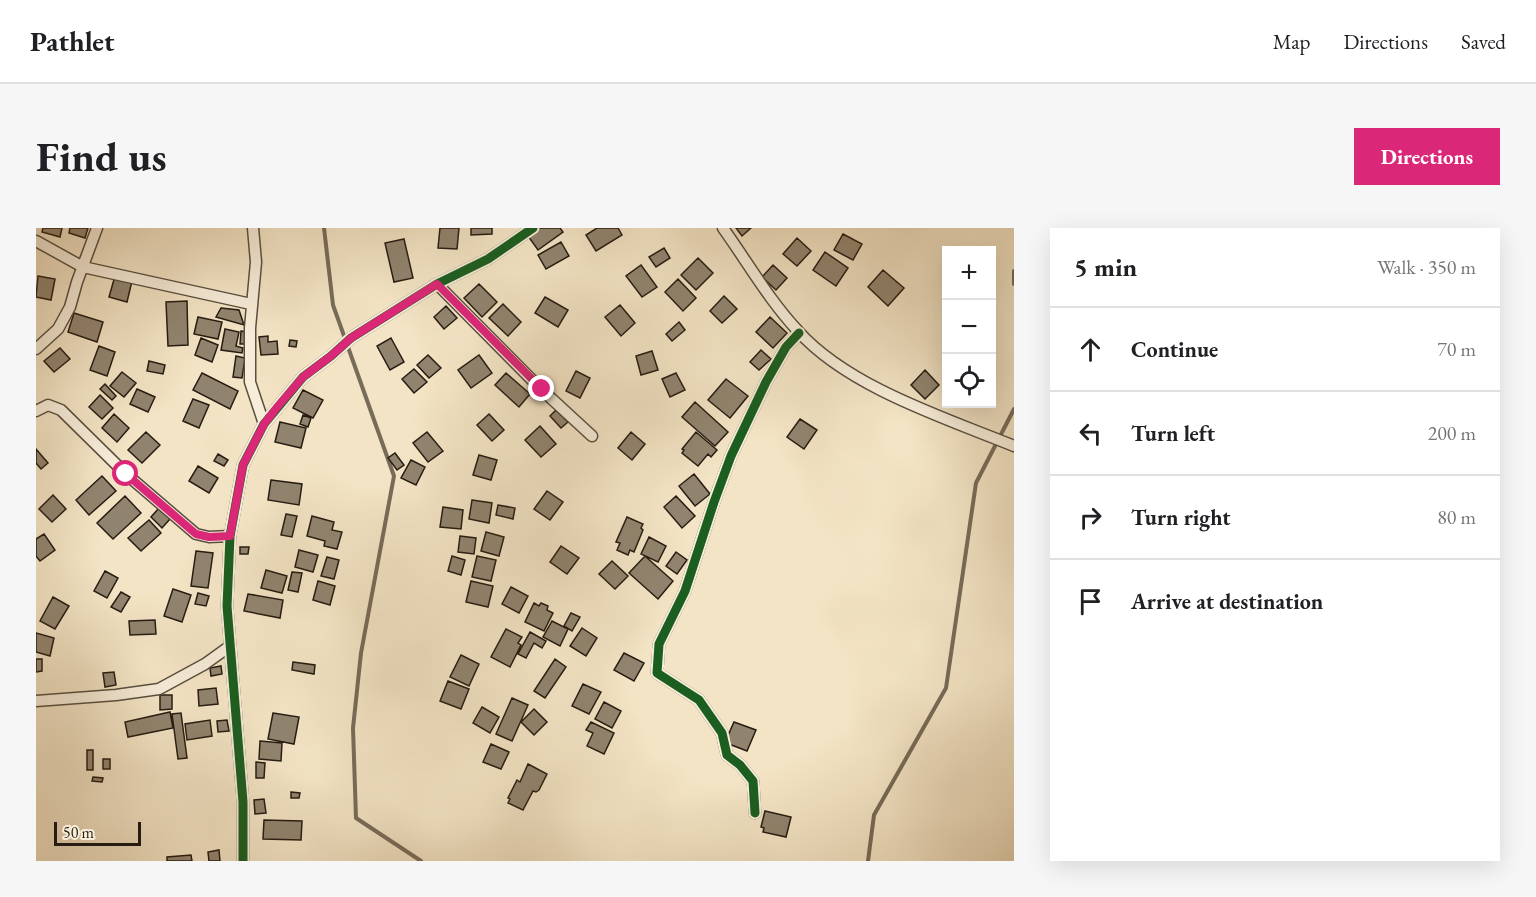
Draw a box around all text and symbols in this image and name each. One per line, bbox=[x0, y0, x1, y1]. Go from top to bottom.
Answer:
text: Pathlet bbox=[30, 23, 114, 59]
text: Map bbox=[1273, 28, 1310, 55]
text: Directions bbox=[1343, 28, 1428, 55]
text: Saved bbox=[1461, 28, 1506, 55]
button: Directions bbox=[1354, 128, 1500, 185]
text: Find us bbox=[36, 129, 167, 184]
map controls bbox=[942, 246, 996, 408]
button: + bbox=[942, 246, 996, 300]
text: 5 min bbox=[1074, 250, 1137, 284]
text: Walk · 350 m bbox=[1377, 254, 1476, 280]
button: − bbox=[942, 300, 996, 354]
icon: ahead bbox=[1074, 333, 1107, 366]
text: Continue bbox=[1131, 335, 1218, 364]
text: 70 m bbox=[1437, 336, 1476, 362]
button: locate bbox=[942, 354, 996, 408]
route end bbox=[528, 375, 554, 401]
icon: left bbox=[1074, 417, 1107, 450]
text: Turn left bbox=[1131, 419, 1215, 448]
text: 200 m bbox=[1428, 420, 1476, 446]
route start bbox=[112, 460, 138, 486]
icon: right bbox=[1074, 501, 1107, 534]
text: Turn right bbox=[1131, 503, 1230, 532]
text: 80 m bbox=[1437, 504, 1476, 530]
icon: arrive bbox=[1074, 585, 1107, 618]
text: Arrive at destination bbox=[1131, 587, 1323, 616]
scale bar bbox=[54, 819, 141, 846]
text: 50 m bbox=[63, 822, 94, 843]

